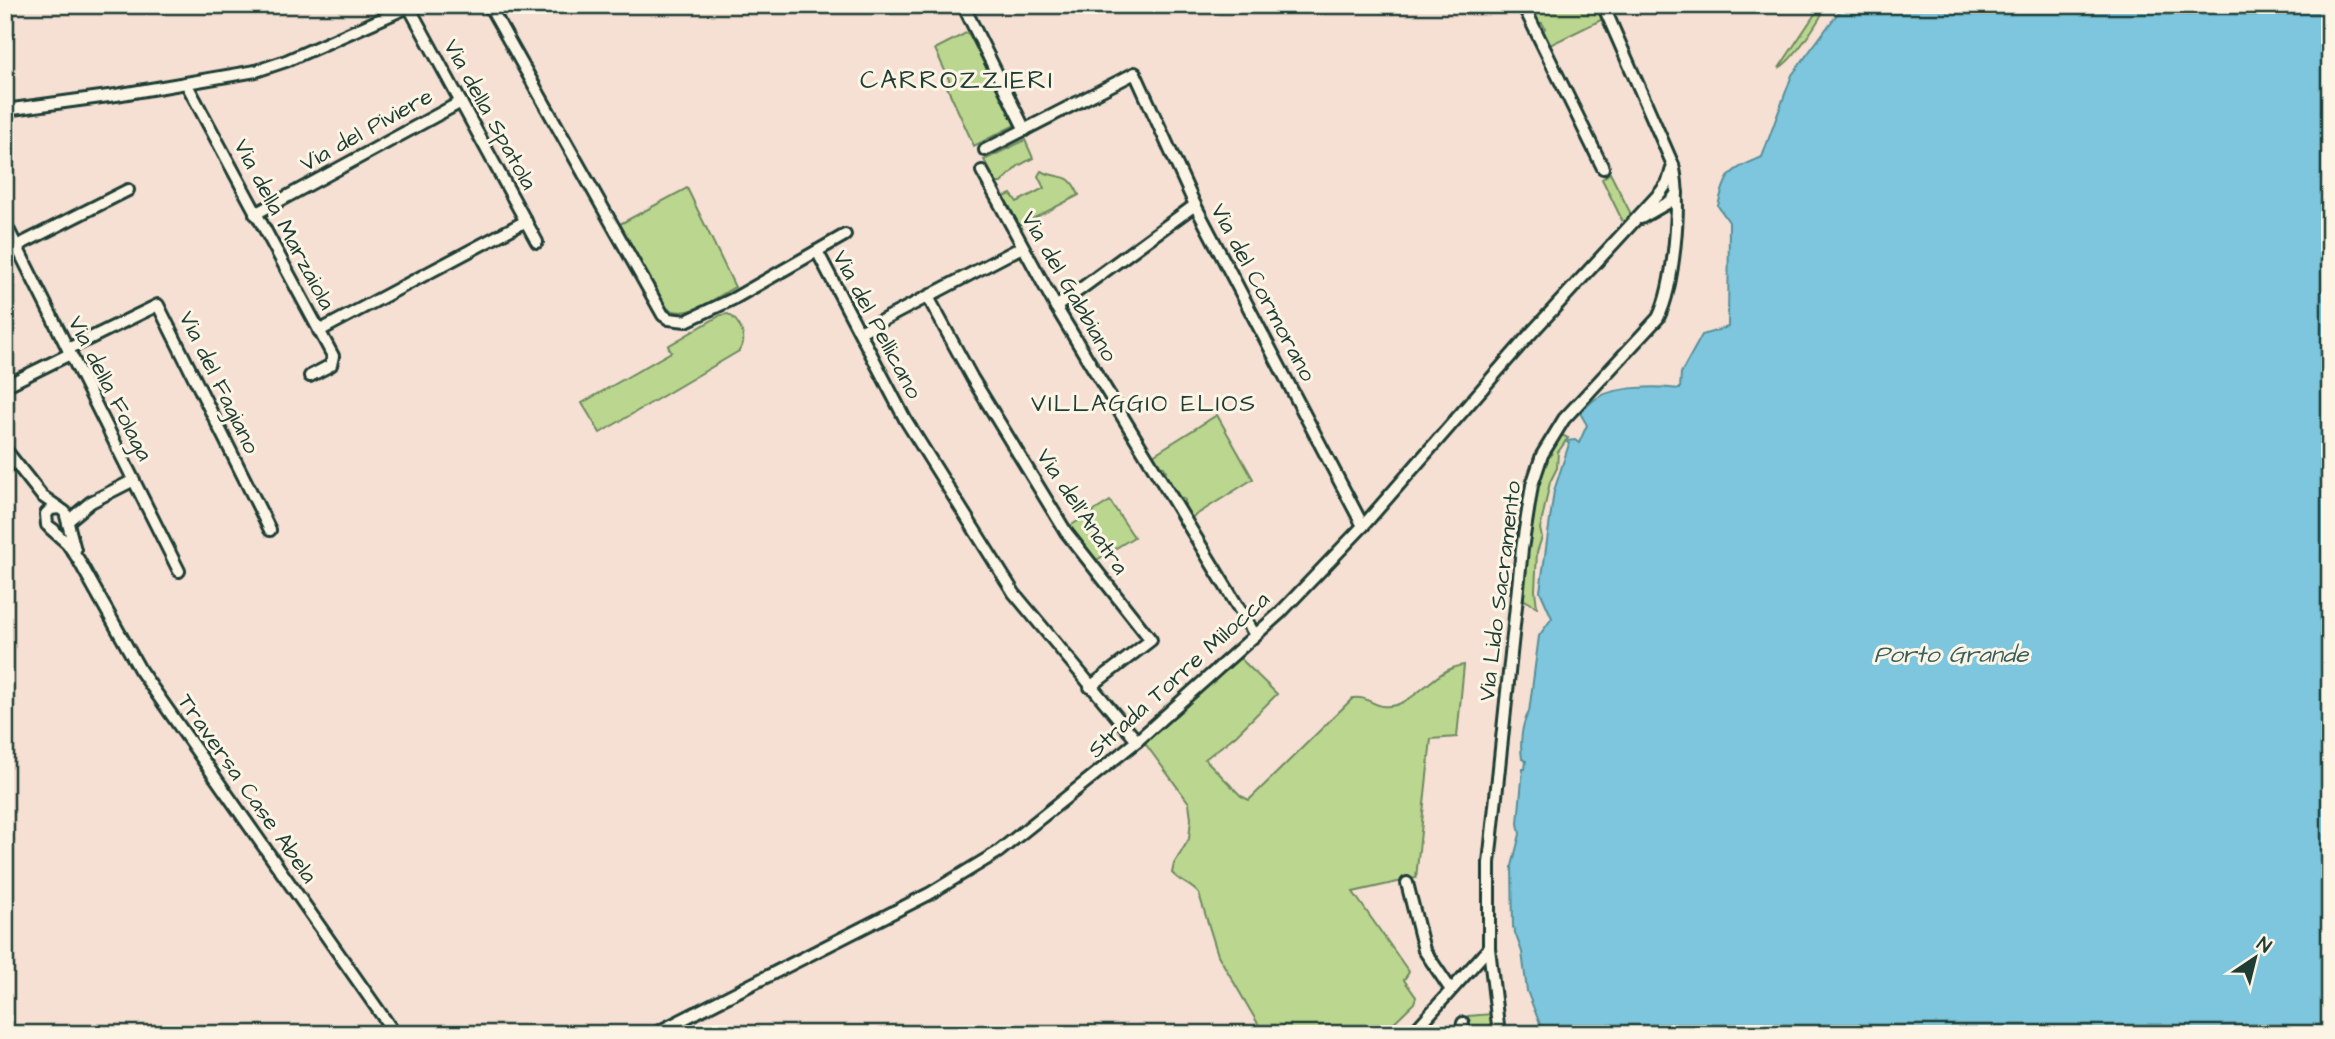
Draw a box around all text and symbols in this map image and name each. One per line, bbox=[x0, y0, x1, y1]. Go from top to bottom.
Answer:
street label: Via della Spatola bbox=[435, 33, 545, 196]
district label: CARROZZIERI bbox=[860, 62, 1054, 98]
street label: Via del Piviere bbox=[294, 80, 439, 180]
street label: Via della Marzaiola bbox=[226, 133, 343, 316]
street label: Via del Cormorano bbox=[1203, 198, 1324, 387]
street label: Via del Gabbiano bbox=[1013, 205, 1125, 368]
street label: Via del Pellicano bbox=[824, 244, 930, 405]
street label: Via del Fagiano bbox=[170, 306, 267, 460]
street label: Via della Folaga bbox=[59, 310, 161, 467]
district label: VILLAGGIO ELIOS bbox=[1031, 387, 1257, 421]
street label: Via dell'Anatra bbox=[1028, 442, 1136, 581]
street label: Via Lido Sacramento bbox=[1471, 479, 1529, 703]
street label: Strada Torre Milocca bbox=[1081, 584, 1277, 765]
water label: Porto Grande bbox=[1874, 638, 2029, 672]
street label: Traversa Case Abela bbox=[170, 687, 325, 890]
north arrow bbox=[2220, 923, 2290, 993]
text: N bbox=[2251, 931, 2277, 960]

